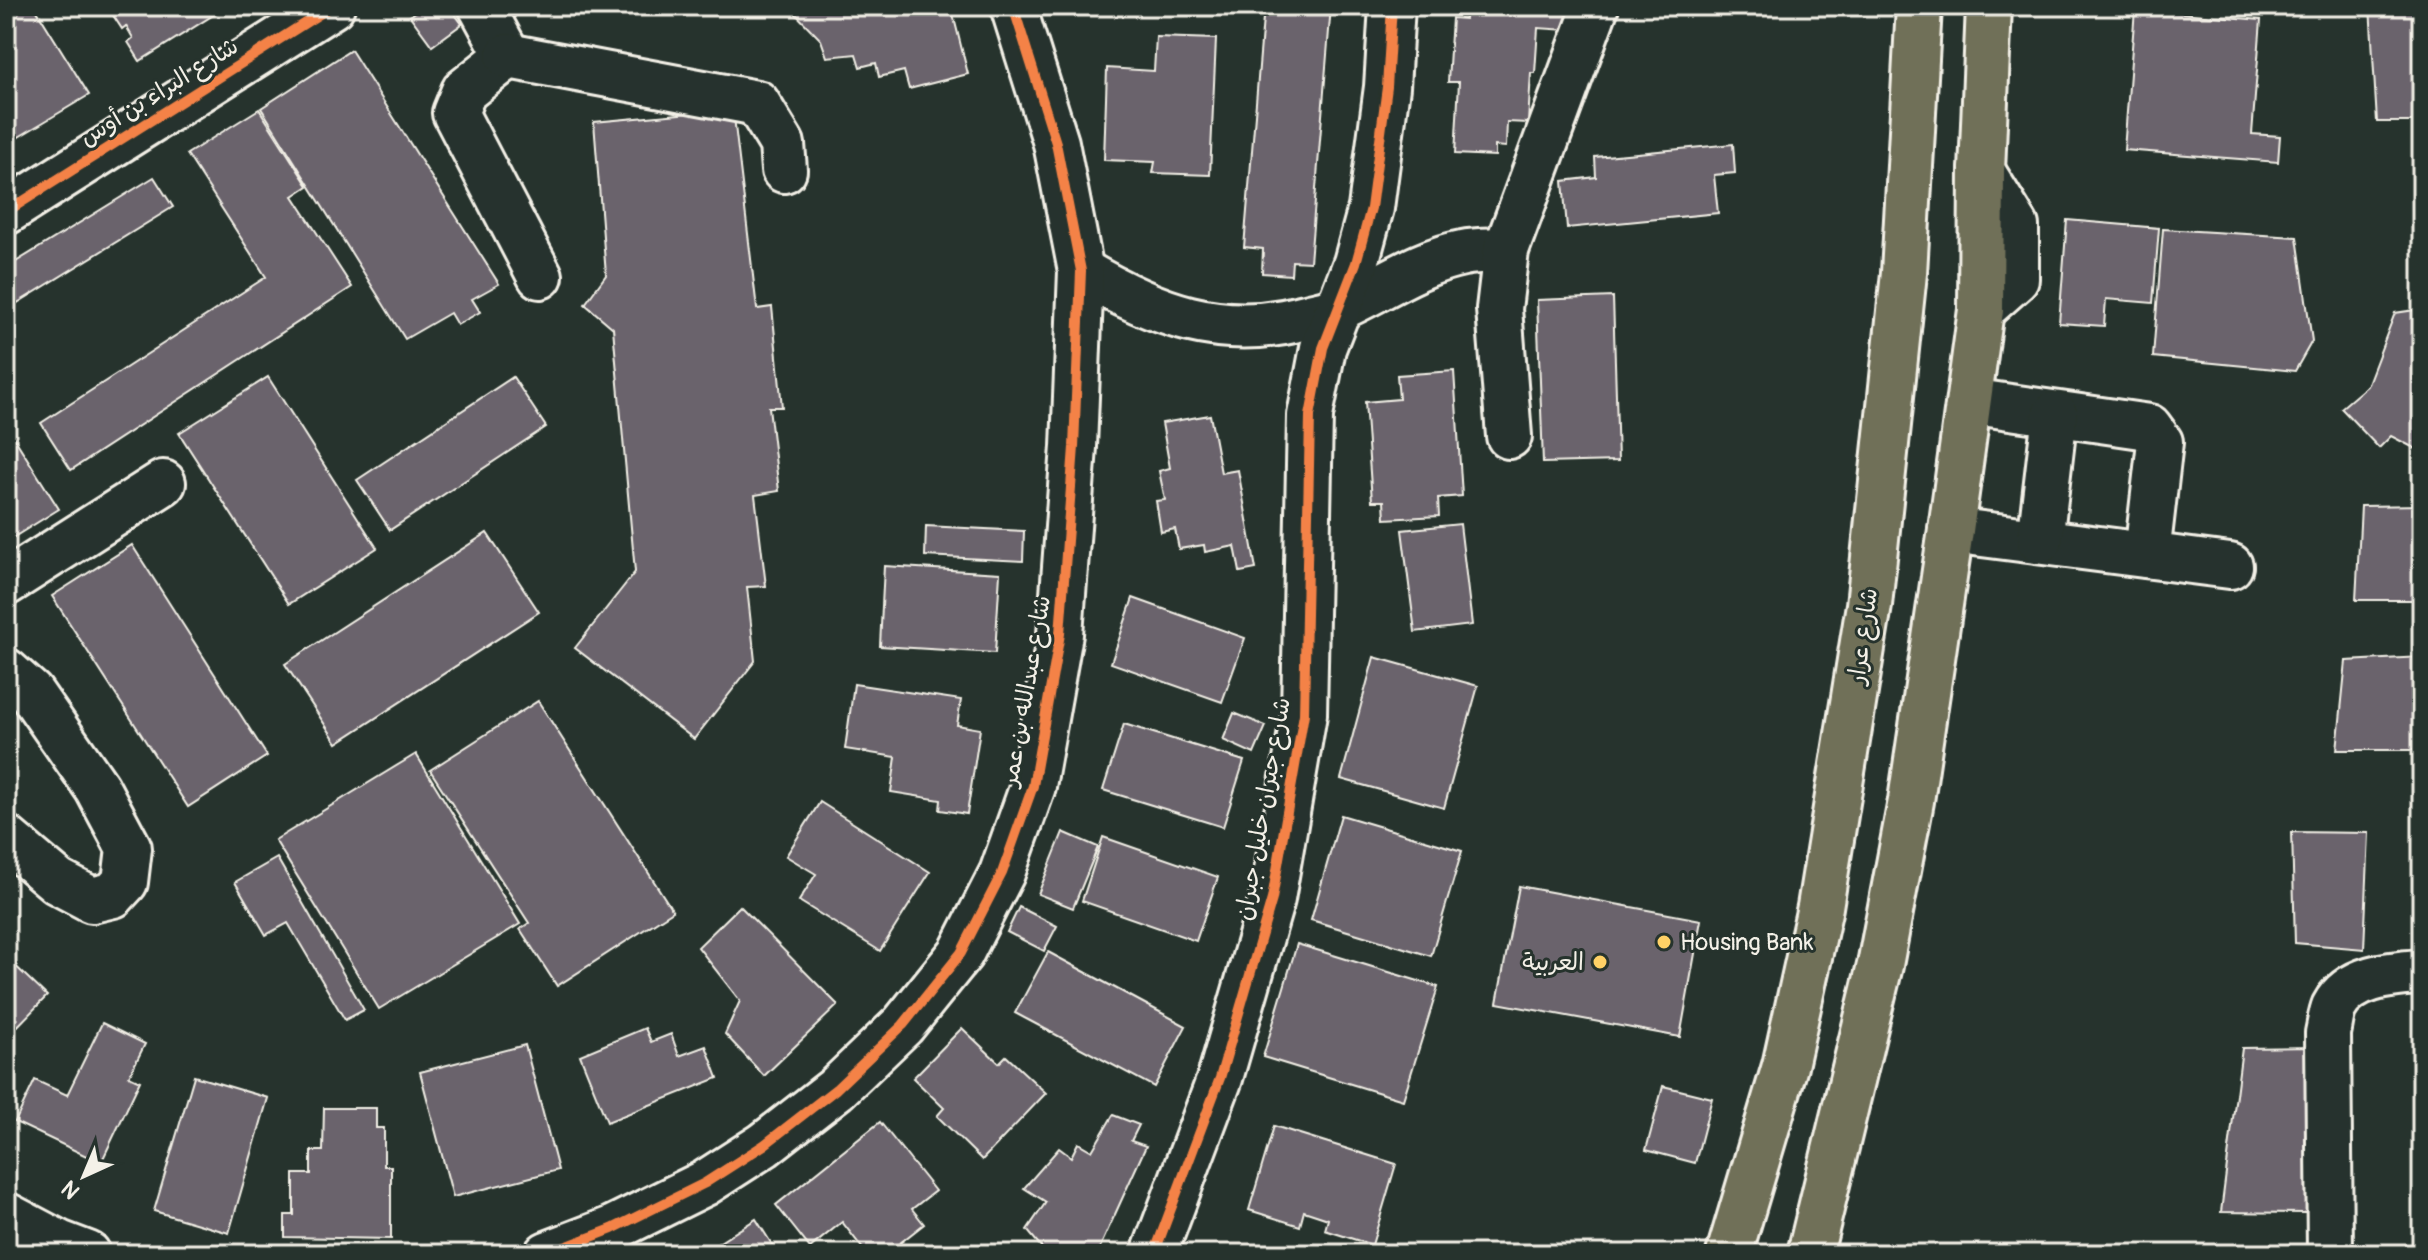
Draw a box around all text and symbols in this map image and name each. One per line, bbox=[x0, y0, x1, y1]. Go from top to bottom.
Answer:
street label: شارع البراء بن أوس bbox=[74, 31, 245, 154]
street label: شارع عرار bbox=[1842, 586, 1886, 688]
street label: شارع عبدالله بن عمر bbox=[995, 593, 1059, 791]
street label: شارع جبران خليل جبران bbox=[1229, 695, 1299, 923]
place label: Housing Bank bbox=[1680, 928, 1813, 957]
marker: Housing Bank bbox=[1655, 933, 1673, 951]
place label: العربية bbox=[1522, 948, 1584, 977]
marker: العربية bbox=[1591, 953, 1609, 971]
north arrow bbox=[44, 1136, 124, 1216]
text: N bbox=[56, 1174, 86, 1205]

